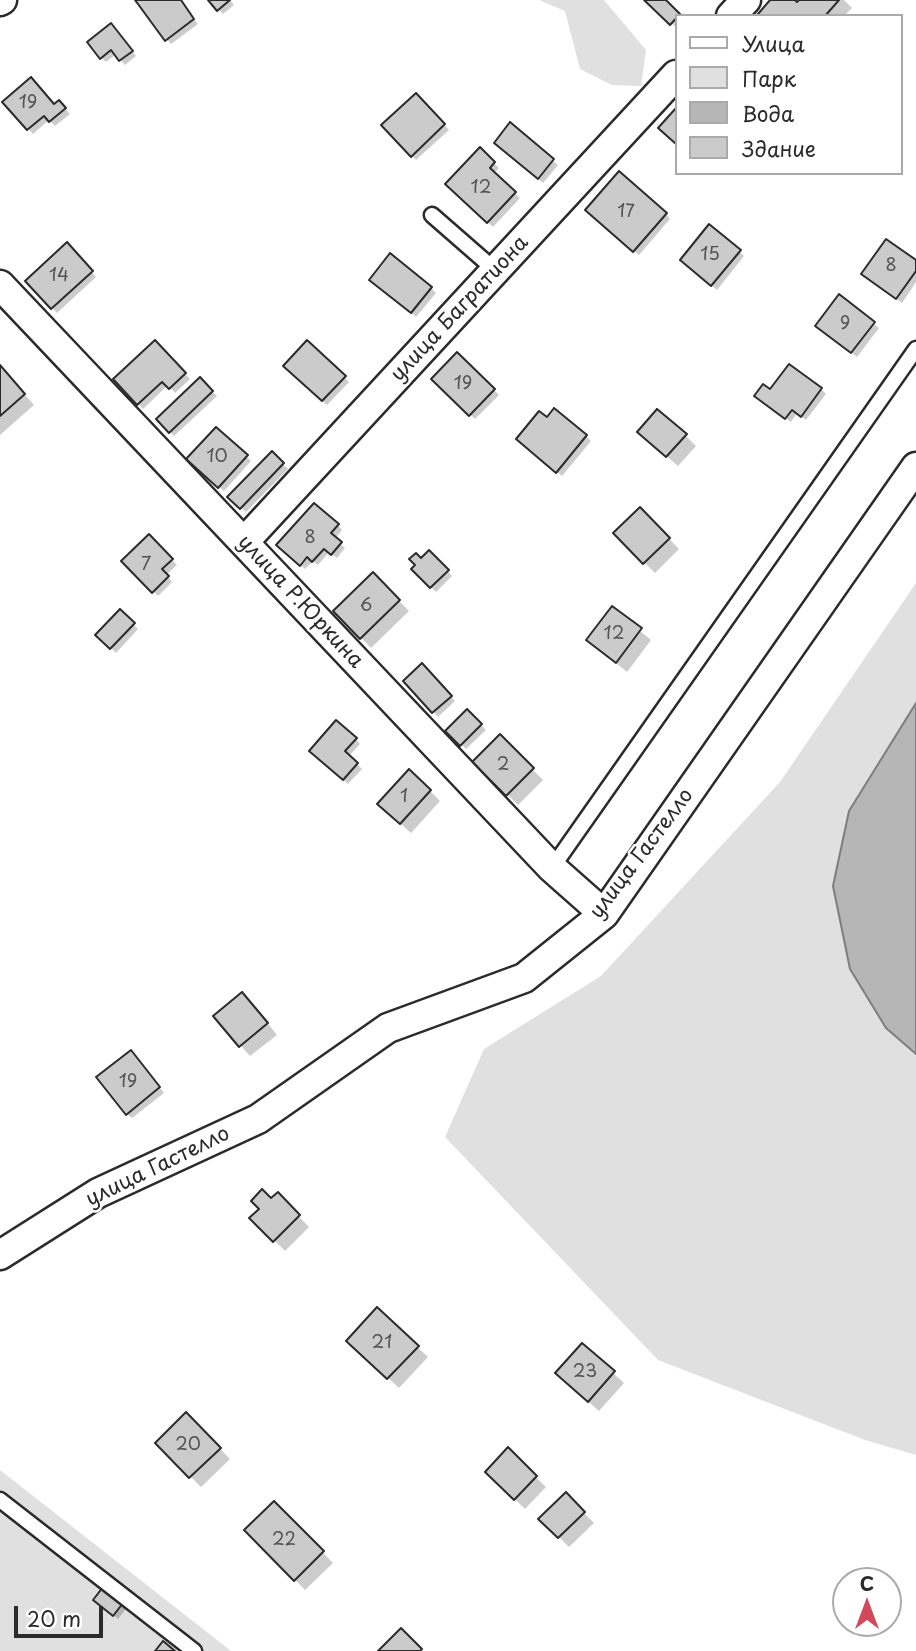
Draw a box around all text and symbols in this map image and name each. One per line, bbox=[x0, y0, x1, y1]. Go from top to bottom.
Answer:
legend bbox=[674, 14, 902, 175]
text: Улица bbox=[742, 27, 805, 59]
text: Парк bbox=[742, 62, 796, 94]
house number: 19 bbox=[19, 92, 37, 114]
text: Вода bbox=[742, 97, 794, 129]
text: Здание bbox=[742, 132, 816, 164]
house number: 12 bbox=[471, 177, 491, 199]
house number: 17 bbox=[617, 201, 635, 223]
street label: улица Багратиона bbox=[386, 231, 534, 387]
house number: 15 bbox=[700, 244, 720, 266]
house number: 8 bbox=[885, 255, 897, 277]
house number: 14 bbox=[49, 265, 69, 287]
house number: 9 bbox=[840, 313, 850, 335]
house number: 19 bbox=[454, 373, 472, 395]
house number: 10 bbox=[206, 446, 228, 468]
house number: 8 bbox=[304, 527, 316, 549]
street label: улица Р.Юркина bbox=[232, 530, 368, 674]
house number: 7 bbox=[141, 554, 151, 576]
house number: 6 bbox=[360, 595, 372, 617]
house number: 12 bbox=[604, 623, 624, 645]
house number: 2 bbox=[497, 754, 509, 776]
street label: улица Гастелло bbox=[585, 784, 699, 924]
house number: 1 bbox=[400, 786, 408, 808]
house number: 19 bbox=[119, 1071, 137, 1093]
street label: улица Гастелло bbox=[82, 1121, 234, 1213]
house number: 21 bbox=[372, 1332, 392, 1354]
house number: 23 bbox=[573, 1361, 597, 1383]
house number: 20 bbox=[175, 1434, 201, 1456]
house number: 22 bbox=[272, 1529, 296, 1551]
north arrow bbox=[832, 1567, 902, 1637]
text: С bbox=[860, 1569, 874, 1597]
scale bar bbox=[18, 1592, 107, 1636]
text: 20 m bbox=[27, 1602, 81, 1634]

